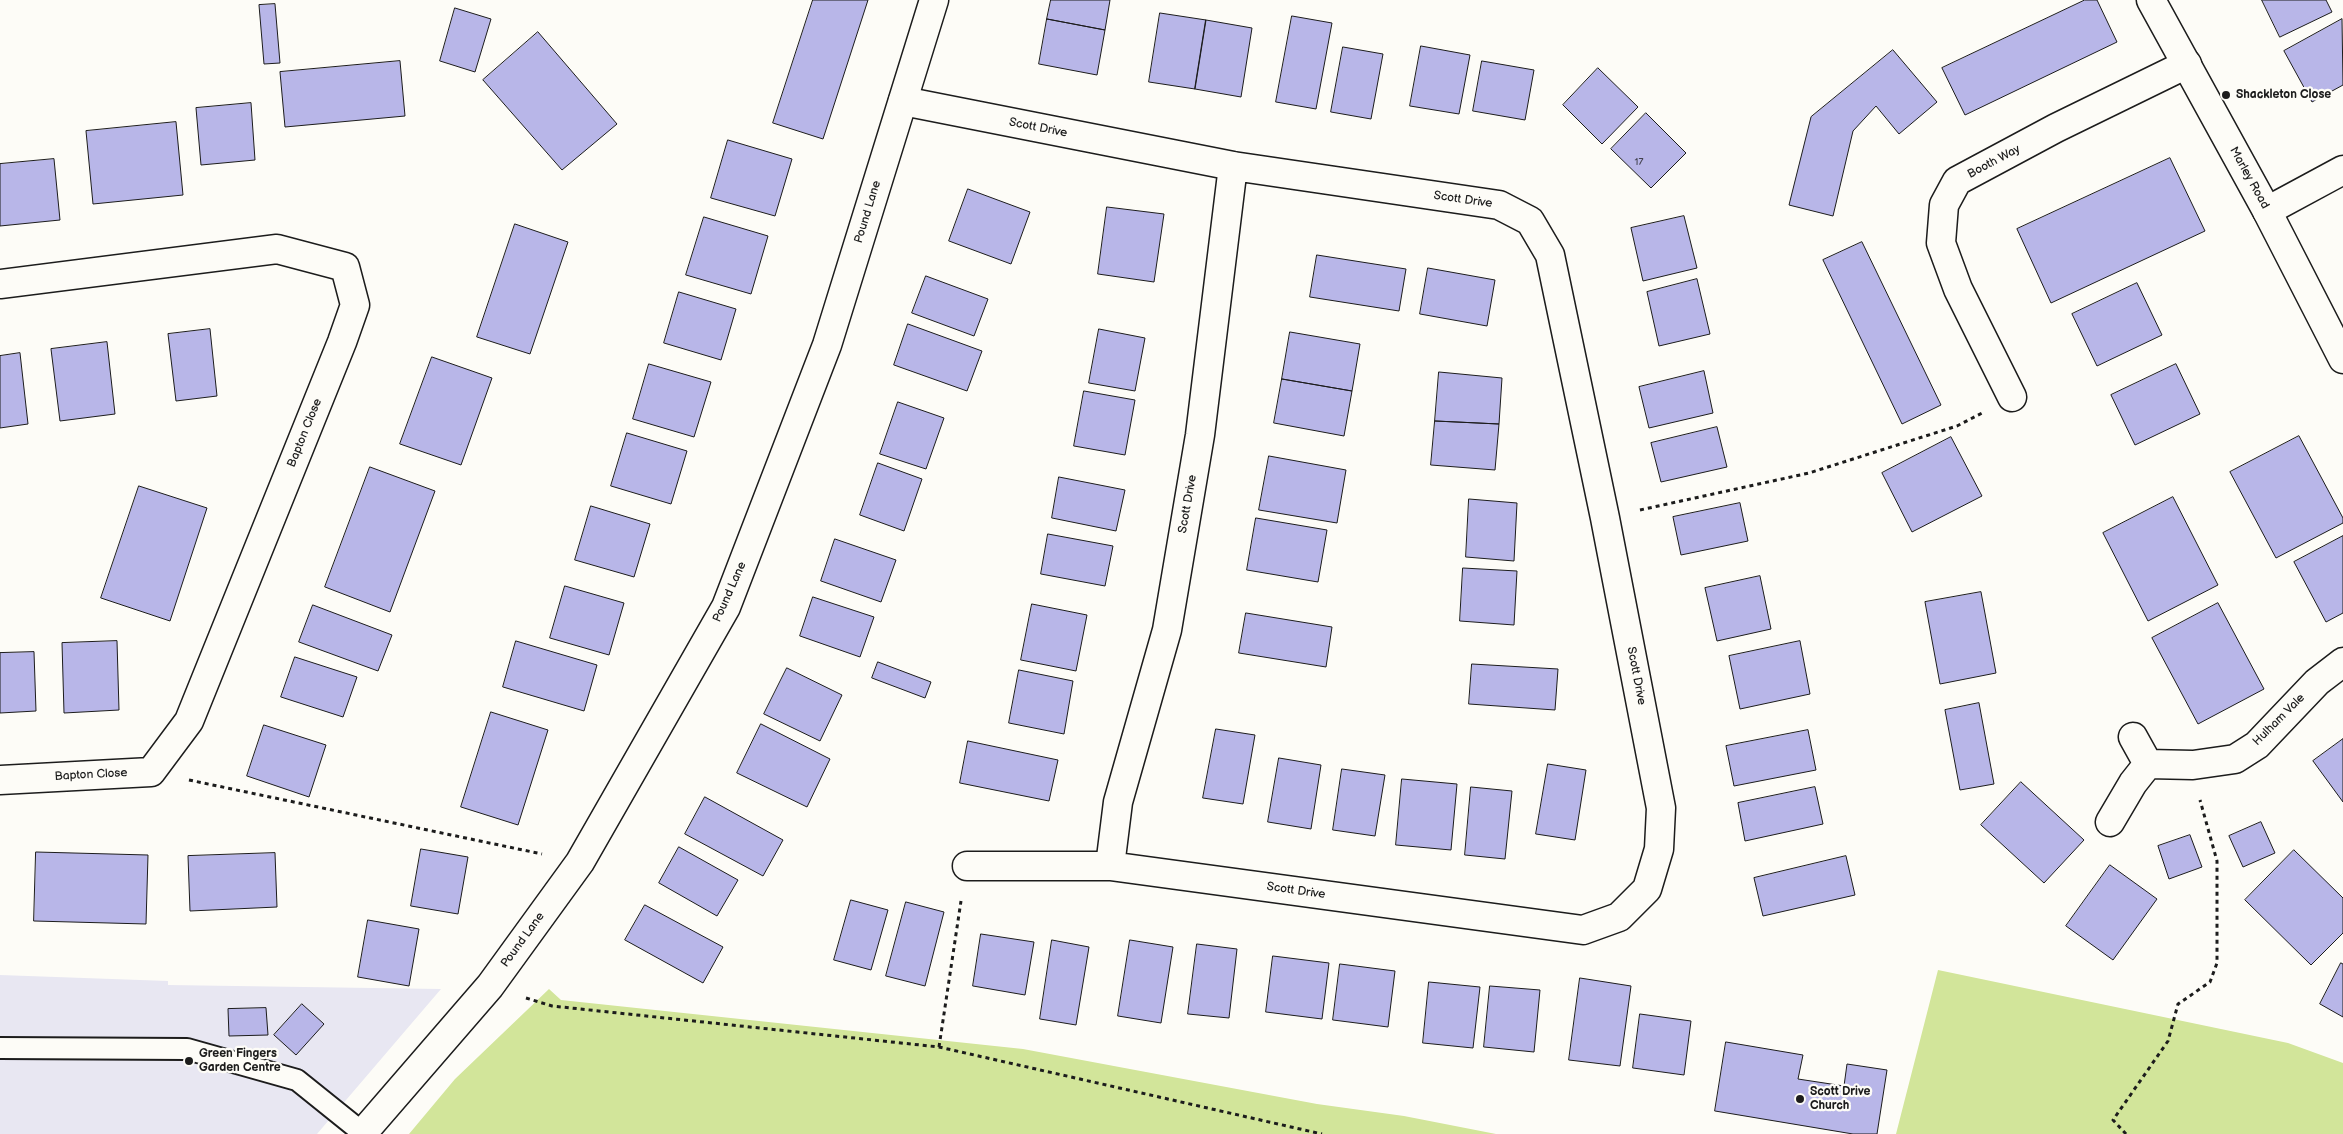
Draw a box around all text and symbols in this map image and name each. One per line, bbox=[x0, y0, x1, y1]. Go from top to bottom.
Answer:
place label: Shackleton Close bbox=[2236, 88, 2331, 102]
marker: Shackleton Close bbox=[2220, 89, 2232, 101]
street label: Scott Drive bbox=[1008, 115, 1068, 141]
street label: Booth Way bbox=[1965, 142, 2023, 182]
street label: Marley Road bbox=[2226, 144, 2272, 212]
house number: 17 bbox=[1635, 156, 1643, 168]
street label: Pound Lane bbox=[852, 179, 884, 245]
street label: Scott Drive bbox=[1433, 189, 1493, 211]
street label: Bapton Close bbox=[285, 396, 325, 470]
street label: Scott Drive bbox=[1176, 474, 1200, 534]
street label: Pound Lane bbox=[710, 560, 750, 624]
street label: Scott Drive bbox=[1623, 646, 1649, 706]
street label: Hulham Vale bbox=[2250, 691, 2308, 749]
street label: Bapton Close bbox=[54, 766, 128, 784]
street label: Scott Drive bbox=[1266, 880, 1326, 902]
street label: Pound Lane bbox=[498, 910, 548, 970]
place label: Green Fingers Garden Centre bbox=[199, 1047, 281, 1075]
marker: Green Fingers Garden Centre bbox=[183, 1055, 195, 1067]
place label: Scott Drive Church bbox=[1810, 1085, 1870, 1113]
marker: Scott Drive Church bbox=[1794, 1093, 1806, 1105]

